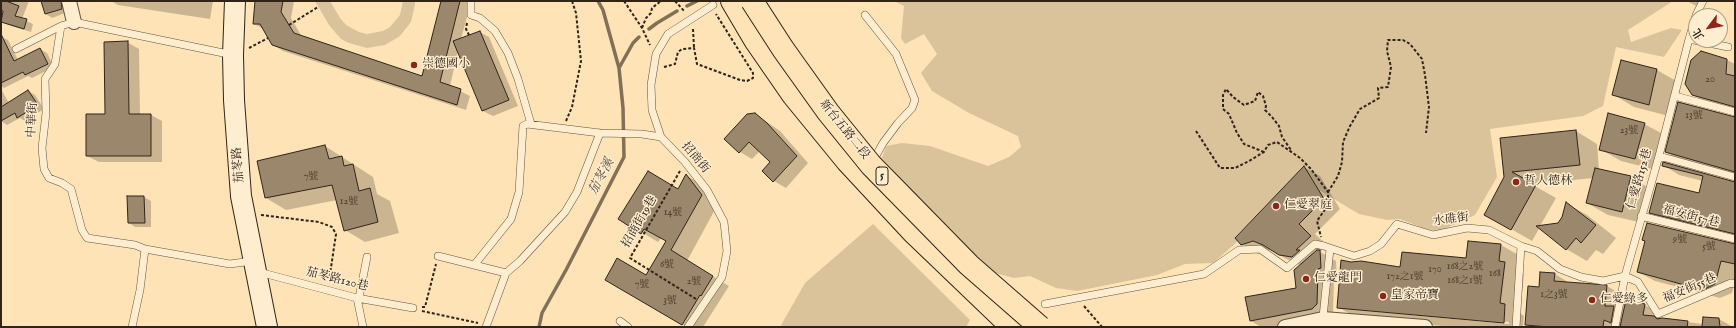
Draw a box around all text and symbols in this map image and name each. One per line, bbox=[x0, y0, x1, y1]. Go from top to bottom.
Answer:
north arrow bbox=[1688, 8, 1728, 48]
text: 北 bbox=[1690, 25, 1708, 42]
place label: 崇德國小 bbox=[422, 58, 470, 72]
marker: 崇德國小 bbox=[409, 60, 419, 70]
house number: 20 bbox=[1705, 74, 1715, 86]
street label: 新台五路二段 bbox=[816, 97, 872, 163]
street label: 中華街 bbox=[25, 102, 41, 138]
house number: 13號 bbox=[1685, 110, 1703, 122]
house number: 23號 bbox=[1620, 125, 1638, 137]
street label: 招商街 bbox=[678, 140, 712, 176]
street label: 茄苳路 bbox=[230, 146, 248, 184]
street label: 仁愛路152巷 bbox=[1624, 147, 1656, 211]
water label: 茄苳溪 bbox=[586, 156, 618, 198]
road number: 5 bbox=[876, 167, 888, 185]
house number: 7號 bbox=[304, 171, 318, 183]
place label: 哲人德林 bbox=[1524, 175, 1572, 189]
marker: 哲人德林 bbox=[1511, 177, 1521, 187]
street label: 招商街19巷 bbox=[619, 193, 661, 251]
house number: 12號 bbox=[340, 196, 358, 208]
place label: 仁愛翠庭 bbox=[1284, 199, 1332, 213]
marker: 仁愛翠庭 bbox=[1271, 201, 1281, 211]
street label: 福安街57巷 bbox=[1661, 203, 1721, 231]
house number: 14號 bbox=[664, 207, 682, 219]
street label: 水碓街 bbox=[1432, 211, 1470, 229]
house number: 9號 bbox=[1673, 234, 1687, 246]
house number: 5號 bbox=[1702, 241, 1716, 253]
house number: 6號 bbox=[660, 259, 674, 271]
house number: 168之2號 bbox=[1447, 261, 1483, 273]
house number: 170 bbox=[1428, 264, 1442, 276]
street label: 茄苳路120巷 bbox=[304, 265, 370, 295]
house number: 168 bbox=[1489, 268, 1501, 280]
house number: 172之1號 bbox=[1387, 271, 1423, 283]
street label: 福安街55巷 bbox=[1661, 271, 1719, 307]
place label: 仁愛龍門 bbox=[1314, 272, 1362, 286]
marker: 仁愛龍門 bbox=[1301, 274, 1311, 284]
house number: 168之1號 bbox=[1447, 275, 1483, 287]
house number: 2號 bbox=[687, 276, 701, 288]
house number: 7號 bbox=[635, 279, 649, 291]
place label: 皇家帝寶 bbox=[1391, 289, 1439, 303]
house number: 1之3號 bbox=[1540, 289, 1568, 301]
marker: 皇家帝寶 bbox=[1378, 291, 1388, 301]
place label: 仁愛綠多 bbox=[1600, 293, 1648, 307]
house number: 3號 bbox=[663, 295, 677, 307]
marker: 仁愛綠多 bbox=[1587, 295, 1597, 305]

